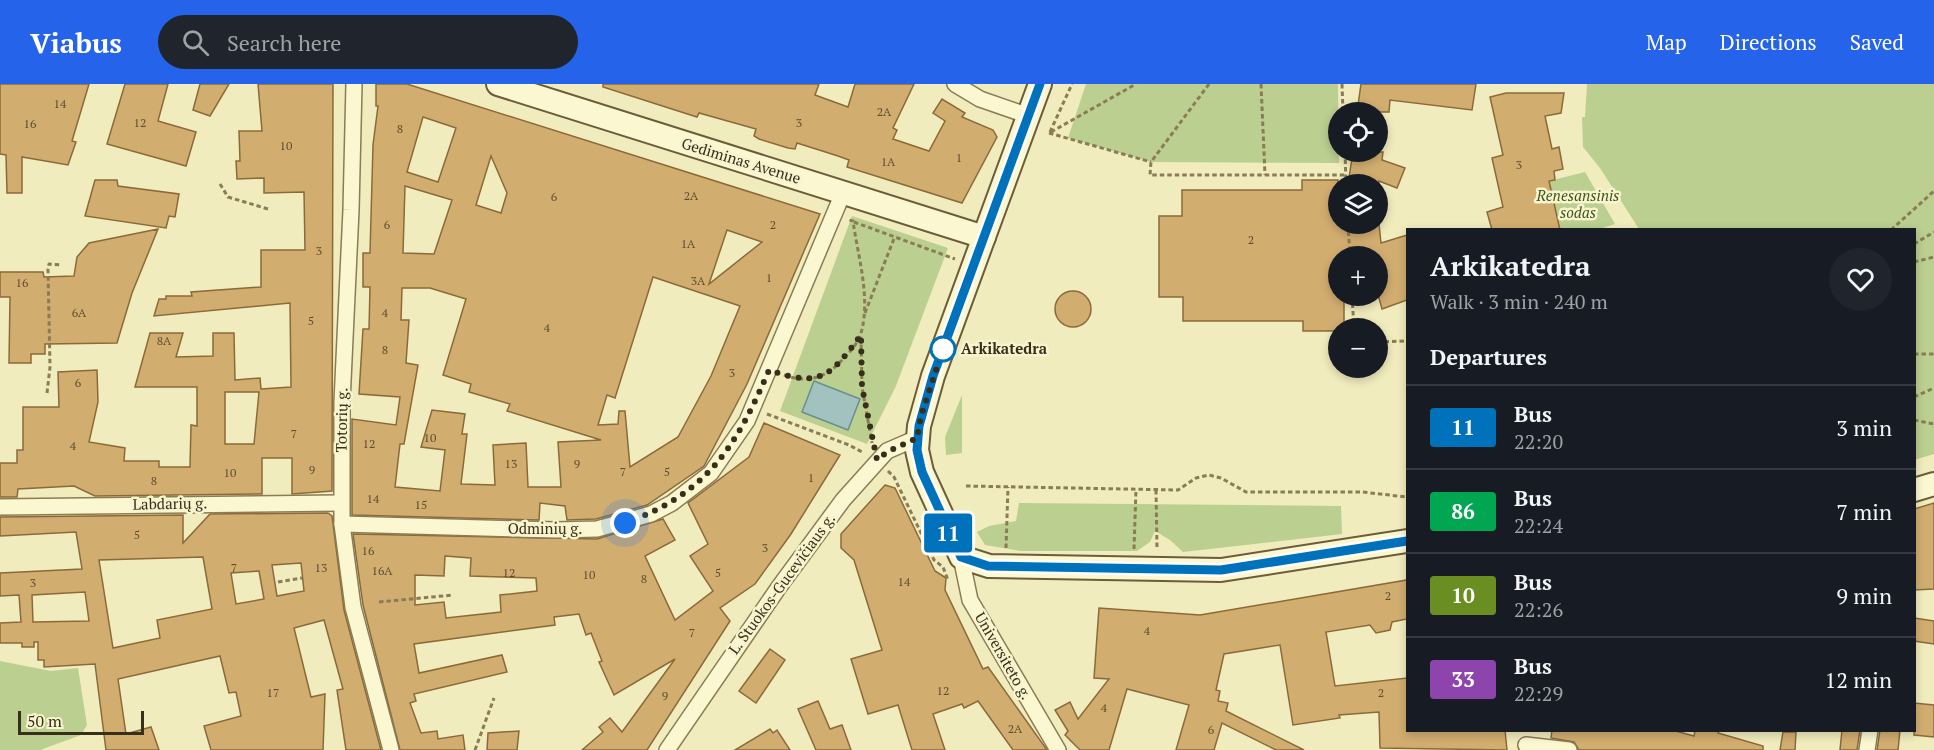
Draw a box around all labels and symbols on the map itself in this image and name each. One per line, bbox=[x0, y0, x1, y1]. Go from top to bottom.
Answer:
house number: 14 bbox=[54, 96, 67, 111]
house number: 2A bbox=[877, 104, 892, 119]
house number: 12 bbox=[134, 115, 146, 130]
house number: 3 bbox=[796, 115, 802, 130]
house number: 16 bbox=[24, 116, 37, 131]
house number: 8 bbox=[397, 121, 403, 136]
street label: Gediminas Avenue bbox=[679, 132, 803, 188]
house number: 10 bbox=[280, 138, 292, 153]
house number: 1 bbox=[956, 150, 962, 165]
house number: 1A bbox=[881, 154, 896, 169]
house number: 3 bbox=[1516, 157, 1522, 172]
park label: Renesansinis sodas bbox=[1536, 185, 1619, 222]
house number: 2A bbox=[684, 188, 699, 203]
house number: 6 bbox=[551, 189, 558, 204]
house number: 6 bbox=[384, 217, 391, 232]
house number: 2 bbox=[770, 217, 776, 232]
house number: 2 bbox=[1248, 232, 1254, 247]
house number: 1A bbox=[681, 236, 696, 251]
house number: 3 bbox=[316, 243, 322, 258]
house number: 1 bbox=[766, 270, 772, 285]
house number: 3A bbox=[691, 273, 706, 288]
house number: 16 bbox=[16, 275, 29, 290]
house number: 6A bbox=[72, 305, 87, 320]
house number: 4 bbox=[382, 305, 389, 320]
house number: 5 bbox=[308, 313, 314, 328]
house number: 4 bbox=[544, 320, 551, 335]
house number: 8A bbox=[157, 333, 172, 348]
marker: Arkikatedra bbox=[930, 336, 956, 362]
place label: Arkikatedra bbox=[961, 338, 1048, 358]
house number: 8 bbox=[382, 342, 388, 357]
house number: 3 bbox=[729, 365, 735, 380]
house number: 6 bbox=[75, 375, 82, 390]
street label: Totorių g. bbox=[330, 387, 352, 453]
house number: 7 bbox=[291, 426, 297, 441]
house number: 10 bbox=[424, 430, 436, 445]
house number: 12 bbox=[363, 436, 375, 451]
house number: 4 bbox=[70, 438, 77, 453]
house number: 13 bbox=[505, 456, 517, 471]
house number: 9 bbox=[574, 456, 580, 471]
house number: 9 bbox=[309, 462, 315, 477]
house number: 7 bbox=[620, 464, 626, 479]
house number: 5 bbox=[664, 464, 670, 479]
house number: 10 bbox=[224, 465, 236, 480]
house number: 1 bbox=[808, 470, 814, 485]
house number: 8 bbox=[151, 473, 157, 488]
house number: 14 bbox=[367, 491, 380, 506]
street label: Labdarių g. bbox=[133, 492, 207, 514]
house number: 15 bbox=[415, 497, 427, 512]
your location bbox=[610, 508, 640, 538]
street label: L. Stuokos-Gucevičiaus g. bbox=[723, 509, 839, 658]
line badge: 11 bbox=[921, 514, 975, 552]
street label: Odminių g. bbox=[508, 518, 582, 538]
house number: 5 bbox=[134, 527, 140, 542]
house number: 3 bbox=[762, 540, 768, 555]
house number: 16 bbox=[362, 543, 375, 558]
house number: 7 bbox=[231, 560, 237, 575]
house number: 13 bbox=[315, 560, 327, 575]
house number: 16A bbox=[372, 563, 393, 578]
house number: 12 bbox=[503, 565, 515, 580]
house number: 5 bbox=[715, 565, 721, 580]
house number: 10 bbox=[583, 567, 595, 582]
house number: 8 bbox=[641, 571, 647, 586]
house number: 14 bbox=[898, 574, 911, 589]
house number: 3 bbox=[30, 575, 36, 590]
house number: 2 bbox=[1385, 588, 1391, 603]
street label: Universiteto g. bbox=[971, 608, 1037, 703]
house number: 4 bbox=[1144, 623, 1151, 638]
house number: 7 bbox=[689, 625, 695, 640]
house number: 12 bbox=[937, 683, 949, 698]
house number: 17 bbox=[267, 685, 279, 700]
house number: 2 bbox=[1378, 685, 1384, 700]
house number: 9 bbox=[662, 688, 668, 703]
house number: 4 bbox=[1101, 700, 1108, 715]
scale bar bbox=[18, 708, 144, 736]
house number: 2A bbox=[1008, 721, 1023, 736]
house number: 6 bbox=[1208, 722, 1215, 737]

